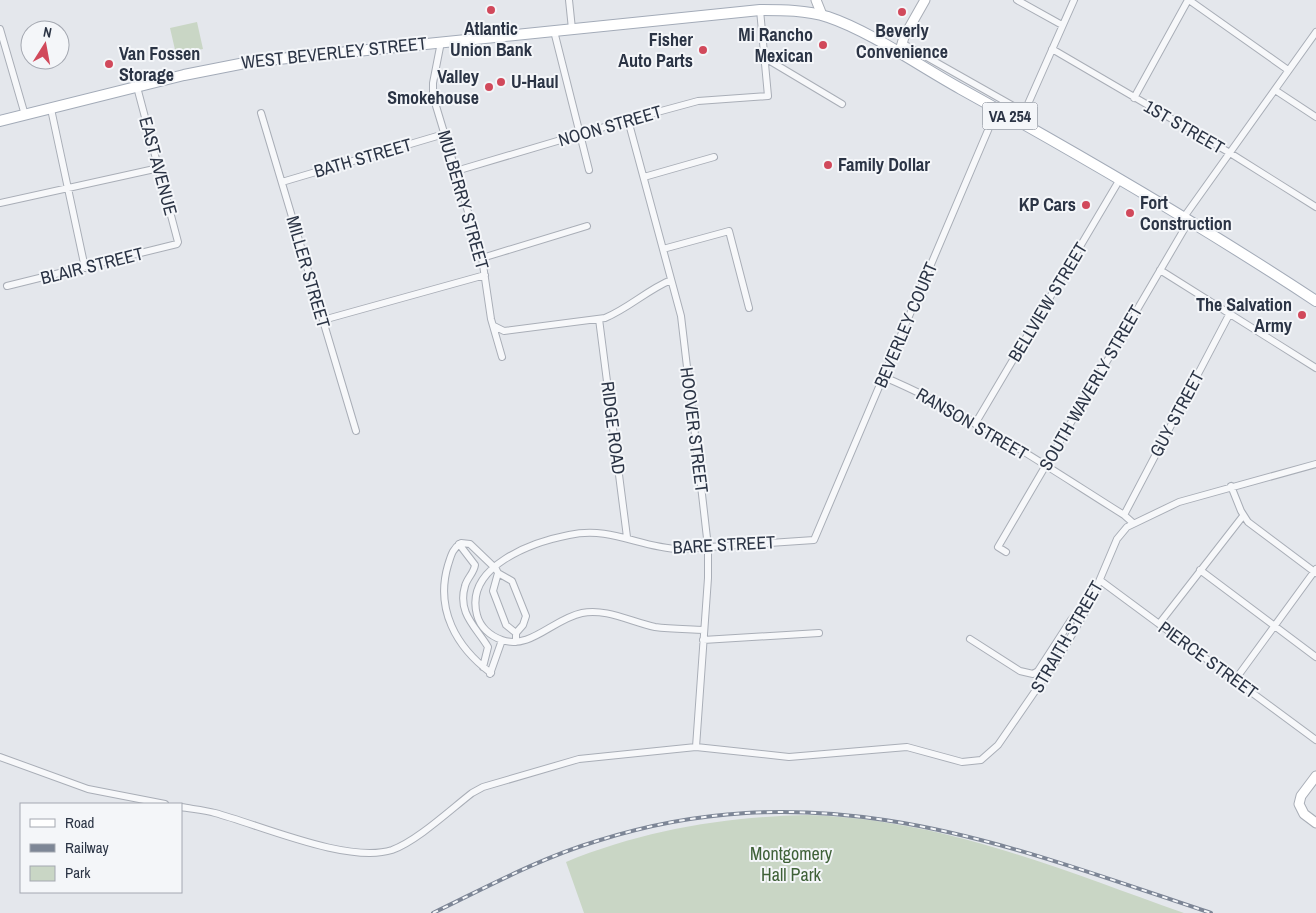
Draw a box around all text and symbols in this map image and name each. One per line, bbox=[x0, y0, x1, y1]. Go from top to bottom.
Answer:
marker: Atlantic Union Bank bbox=[485, 4, 497, 16]
marker: Beverly Convenience bbox=[896, 6, 908, 18]
place label: Atlantic Union Bank bbox=[450, 16, 533, 62]
place label: Beverly Convenience bbox=[856, 18, 948, 64]
north arrow bbox=[20, 20, 70, 70]
place label: Mi Rancho Mexican bbox=[738, 22, 813, 68]
text: N bbox=[42, 23, 53, 42]
place label: Fisher Auto Parts bbox=[618, 27, 693, 73]
street label: WEST BEVERLEY STREET bbox=[240, 30, 428, 75]
marker: Mi Rancho Mexican bbox=[817, 39, 829, 51]
place label: Van Fossen Storage bbox=[119, 41, 200, 87]
marker: Fisher Auto Parts bbox=[697, 44, 709, 56]
marker: Van Fossen Storage bbox=[103, 58, 115, 70]
place label: Valley Smokehouse bbox=[387, 64, 480, 110]
place label: U-Haul bbox=[511, 69, 559, 94]
marker: U-Haul bbox=[495, 76, 507, 88]
marker: Valley Smokehouse bbox=[483, 81, 495, 93]
street label: 1ST STREET bbox=[1139, 93, 1229, 160]
street label: NOON STREET bbox=[555, 99, 665, 152]
road number: VA 254 bbox=[982, 102, 1038, 130]
street label: EAST AVENUE bbox=[133, 114, 184, 218]
street label: MULBERRY STREET bbox=[432, 127, 495, 272]
street label: BATH STREET bbox=[311, 132, 415, 183]
place label: Family Dollar bbox=[838, 152, 930, 177]
marker: Family Dollar bbox=[822, 159, 834, 171]
place label: Fort Construction bbox=[1140, 190, 1232, 236]
place label: KP Cars bbox=[1019, 192, 1076, 217]
marker: KP Cars bbox=[1080, 199, 1092, 211]
marker: Fort Construction bbox=[1124, 207, 1136, 219]
street label: MILLER STREET bbox=[281, 213, 336, 331]
street label: BELLVIEW STREET bbox=[1002, 237, 1093, 366]
street label: BLAIR STREET bbox=[38, 241, 146, 290]
street label: BEVERLEY COURT bbox=[868, 258, 943, 391]
place label: The Salvation Army bbox=[1196, 292, 1293, 338]
street label: SOUTH WAVERLY STREET bbox=[1033, 300, 1148, 475]
marker: The Salvation Army bbox=[1296, 309, 1308, 321]
street label: HOOVER STREET bbox=[674, 366, 715, 494]
street label: GUY STREET bbox=[1143, 366, 1210, 461]
street label: RIDGE ROAD bbox=[595, 380, 632, 476]
street label: RANSON STREET bbox=[912, 381, 1033, 466]
street label: BARE STREET bbox=[672, 529, 776, 560]
street label: STRAITH STREET bbox=[1024, 576, 1109, 697]
street label: PIERCE STREET bbox=[1153, 615, 1263, 704]
legend bbox=[20, 803, 182, 893]
text: Road bbox=[65, 812, 94, 833]
text: Railway bbox=[65, 837, 110, 858]
park label: Montgomery Hall Park bbox=[750, 841, 833, 887]
text: Park bbox=[65, 862, 91, 883]

